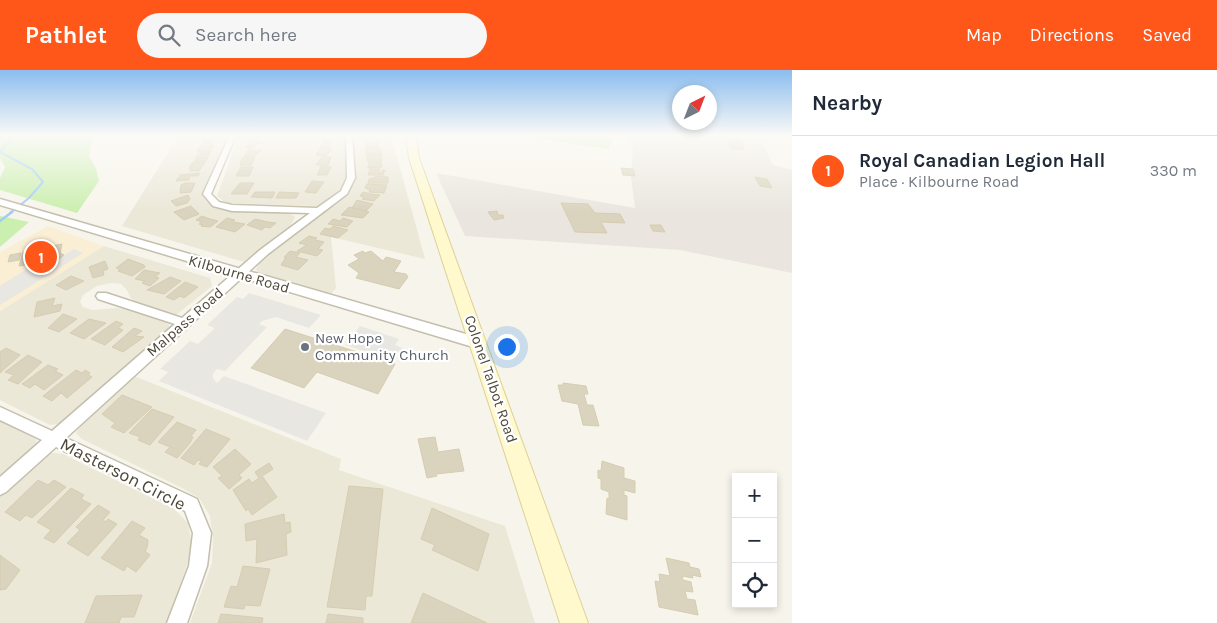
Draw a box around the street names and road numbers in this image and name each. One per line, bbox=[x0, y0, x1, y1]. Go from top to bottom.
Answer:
street label: Kilbourne Road bbox=[186, 251, 292, 297]
street label: Malpass Road bbox=[143, 284, 227, 360]
street label: Colonel Talbot Road bbox=[461, 313, 521, 445]
street label: Masterson Circle bbox=[57, 433, 189, 515]

